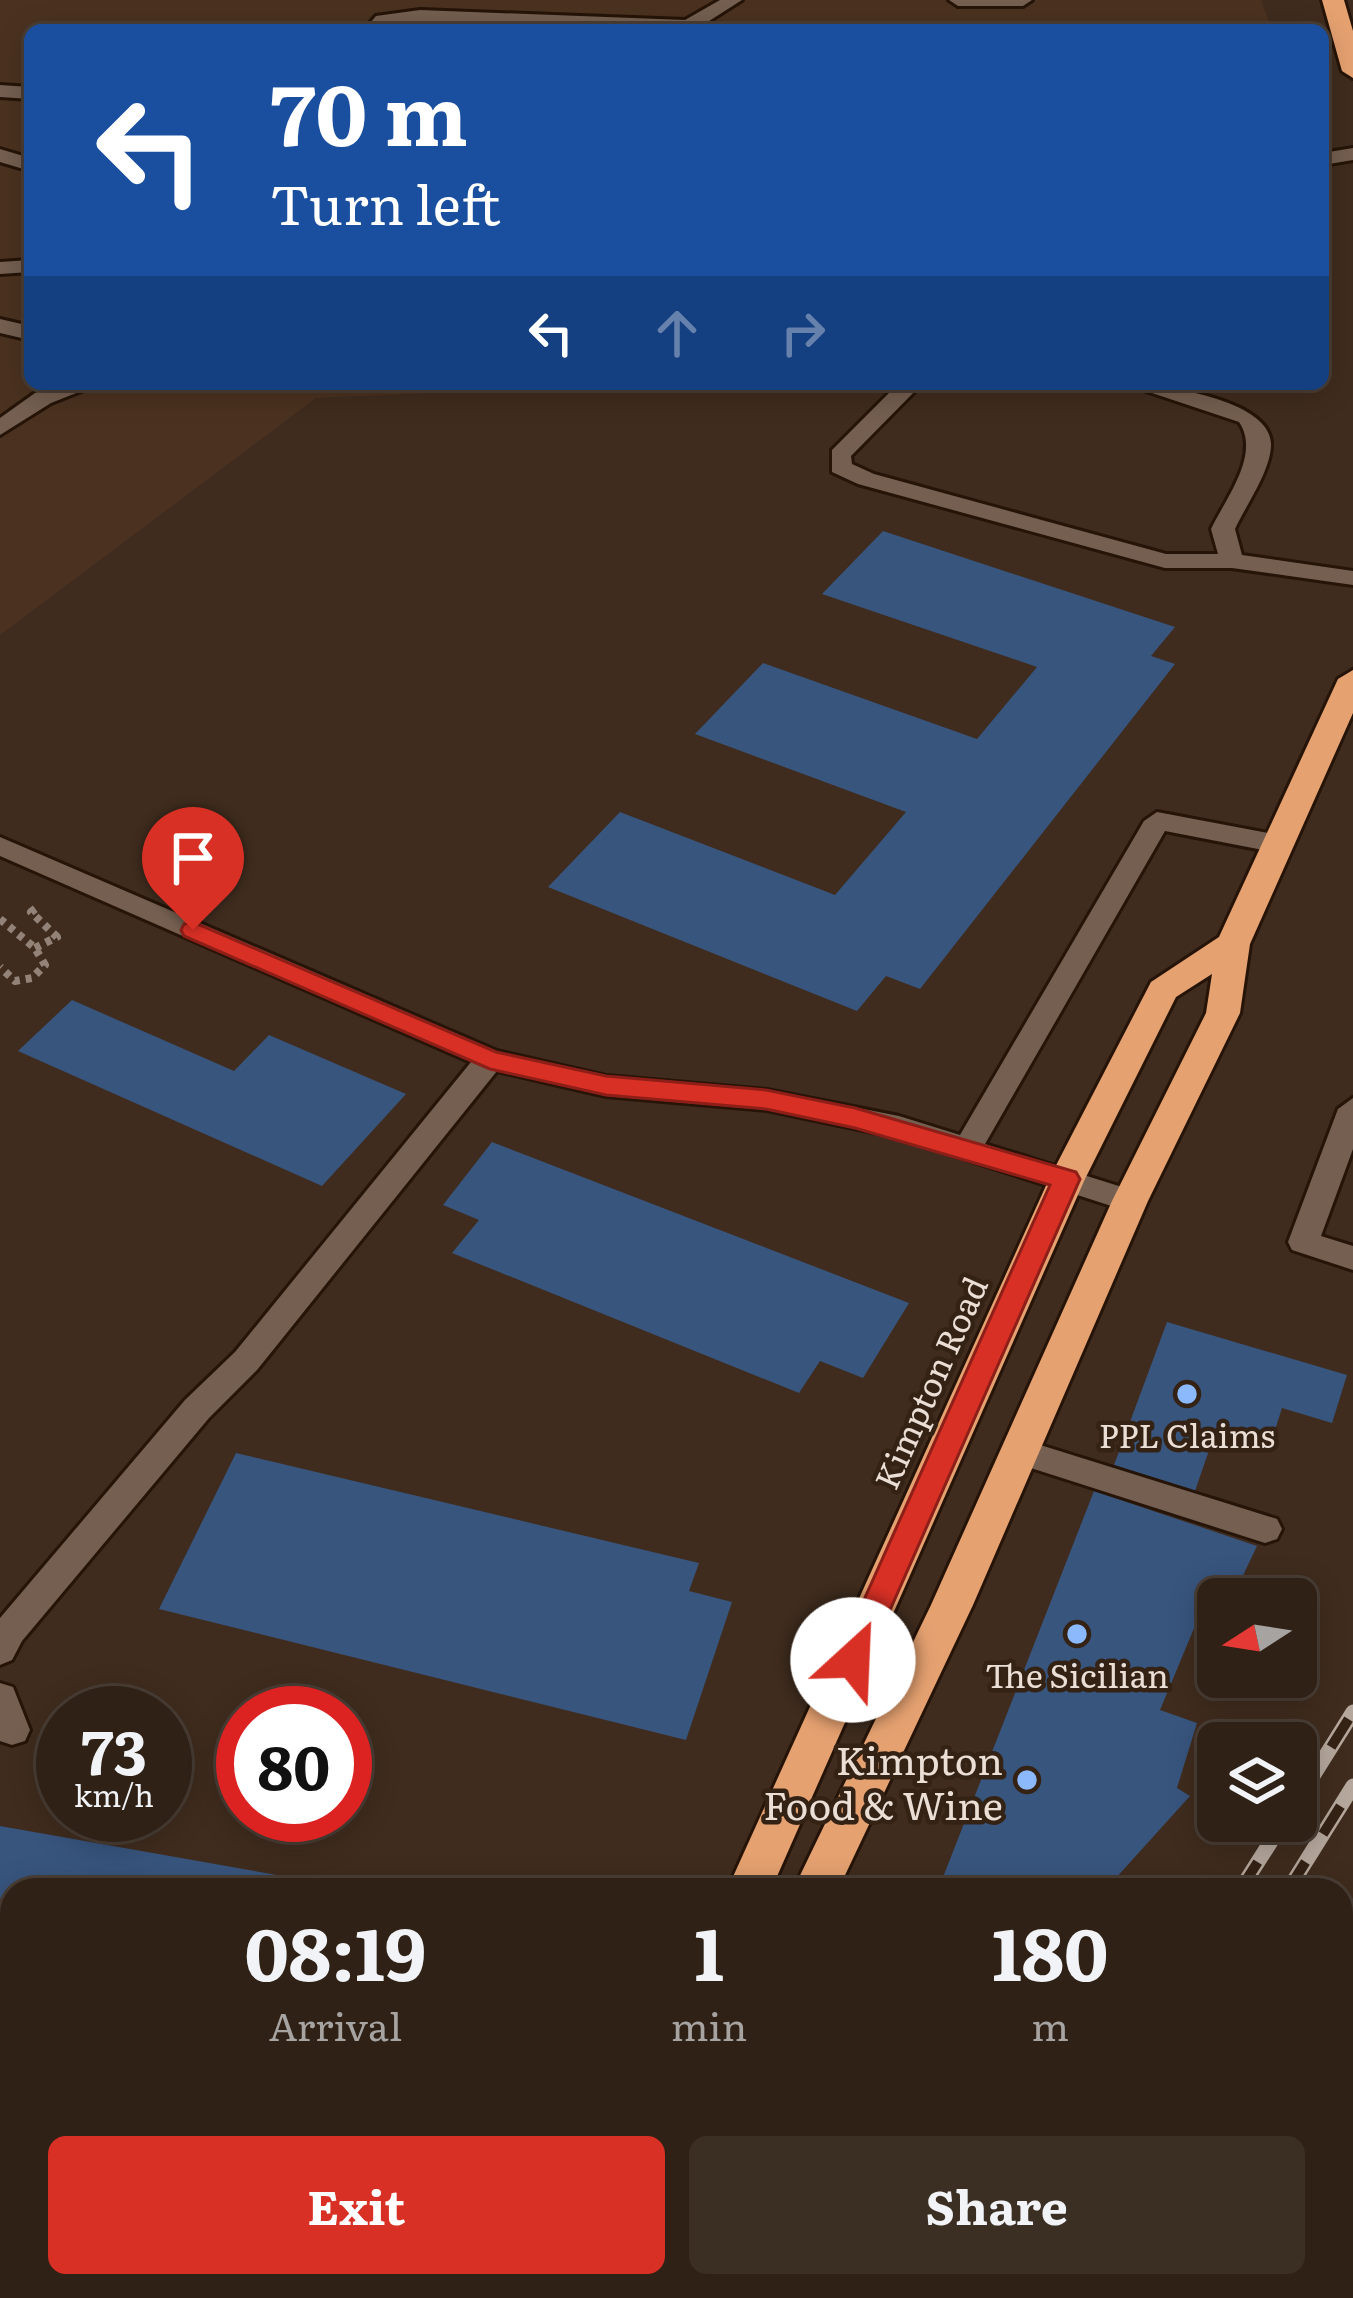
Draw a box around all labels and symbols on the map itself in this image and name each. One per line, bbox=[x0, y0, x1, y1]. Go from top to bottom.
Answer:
pin bbox=[142, 807, 244, 930]
street label: Kimpton Road bbox=[860, 1268, 998, 1496]
marker: PPL Claims bbox=[1174, 1381, 1200, 1407]
place label: PPL Claims bbox=[1099, 1409, 1275, 1458]
north arrow bbox=[1197, 1578, 1317, 1698]
position arrow bbox=[790, 1597, 916, 1723]
marker: The Sicilian bbox=[1064, 1621, 1090, 1647]
place label: The Sicilian bbox=[985, 1649, 1169, 1698]
speed limit sign: 80 bbox=[216, 1686, 372, 1842]
place label: Kimpton Food & Wine bbox=[763, 1729, 1003, 1832]
marker: Kimpton Food & Wine bbox=[1014, 1767, 1040, 1793]

